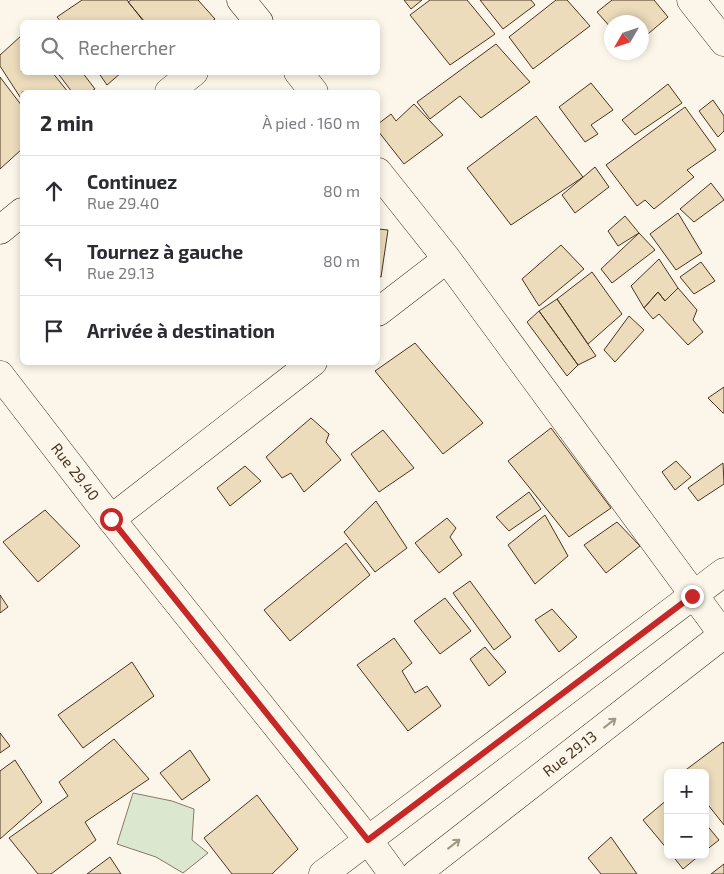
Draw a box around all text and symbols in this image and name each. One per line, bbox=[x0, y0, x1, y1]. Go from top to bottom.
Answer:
north arrow bbox=[604, 15, 649, 60]
search box bbox=[20, 20, 380, 75]
icon: search bbox=[38, 34, 66, 62]
text: Rechercher bbox=[78, 36, 176, 59]
text: 2 min bbox=[40, 110, 94, 135]
text: À pied · 160 m bbox=[262, 113, 360, 132]
text: Continuez bbox=[87, 170, 177, 193]
icon: ahead bbox=[40, 177, 68, 205]
text: 80 m bbox=[323, 181, 360, 200]
text: Rue 29.40 bbox=[87, 193, 159, 212]
text: Tournez à gauche bbox=[87, 240, 243, 263]
icon: left bbox=[40, 247, 68, 275]
text: 80 m bbox=[323, 251, 360, 270]
text: Rue 29.13 bbox=[87, 263, 155, 282]
icon: arrive bbox=[40, 317, 68, 345]
text: Arrivée à destination bbox=[87, 319, 275, 342]
street label: Rue 29.40 bbox=[48, 439, 104, 504]
route start bbox=[100, 508, 123, 531]
route end bbox=[681, 585, 704, 608]
one-way arrow bbox=[603, 717, 616, 728]
street label: Rue 29.13 bbox=[539, 727, 600, 780]
map controls bbox=[664, 769, 709, 859]
button: + bbox=[664, 769, 709, 814]
button: − bbox=[664, 814, 709, 859]
one-way arrow bbox=[447, 839, 461, 849]

